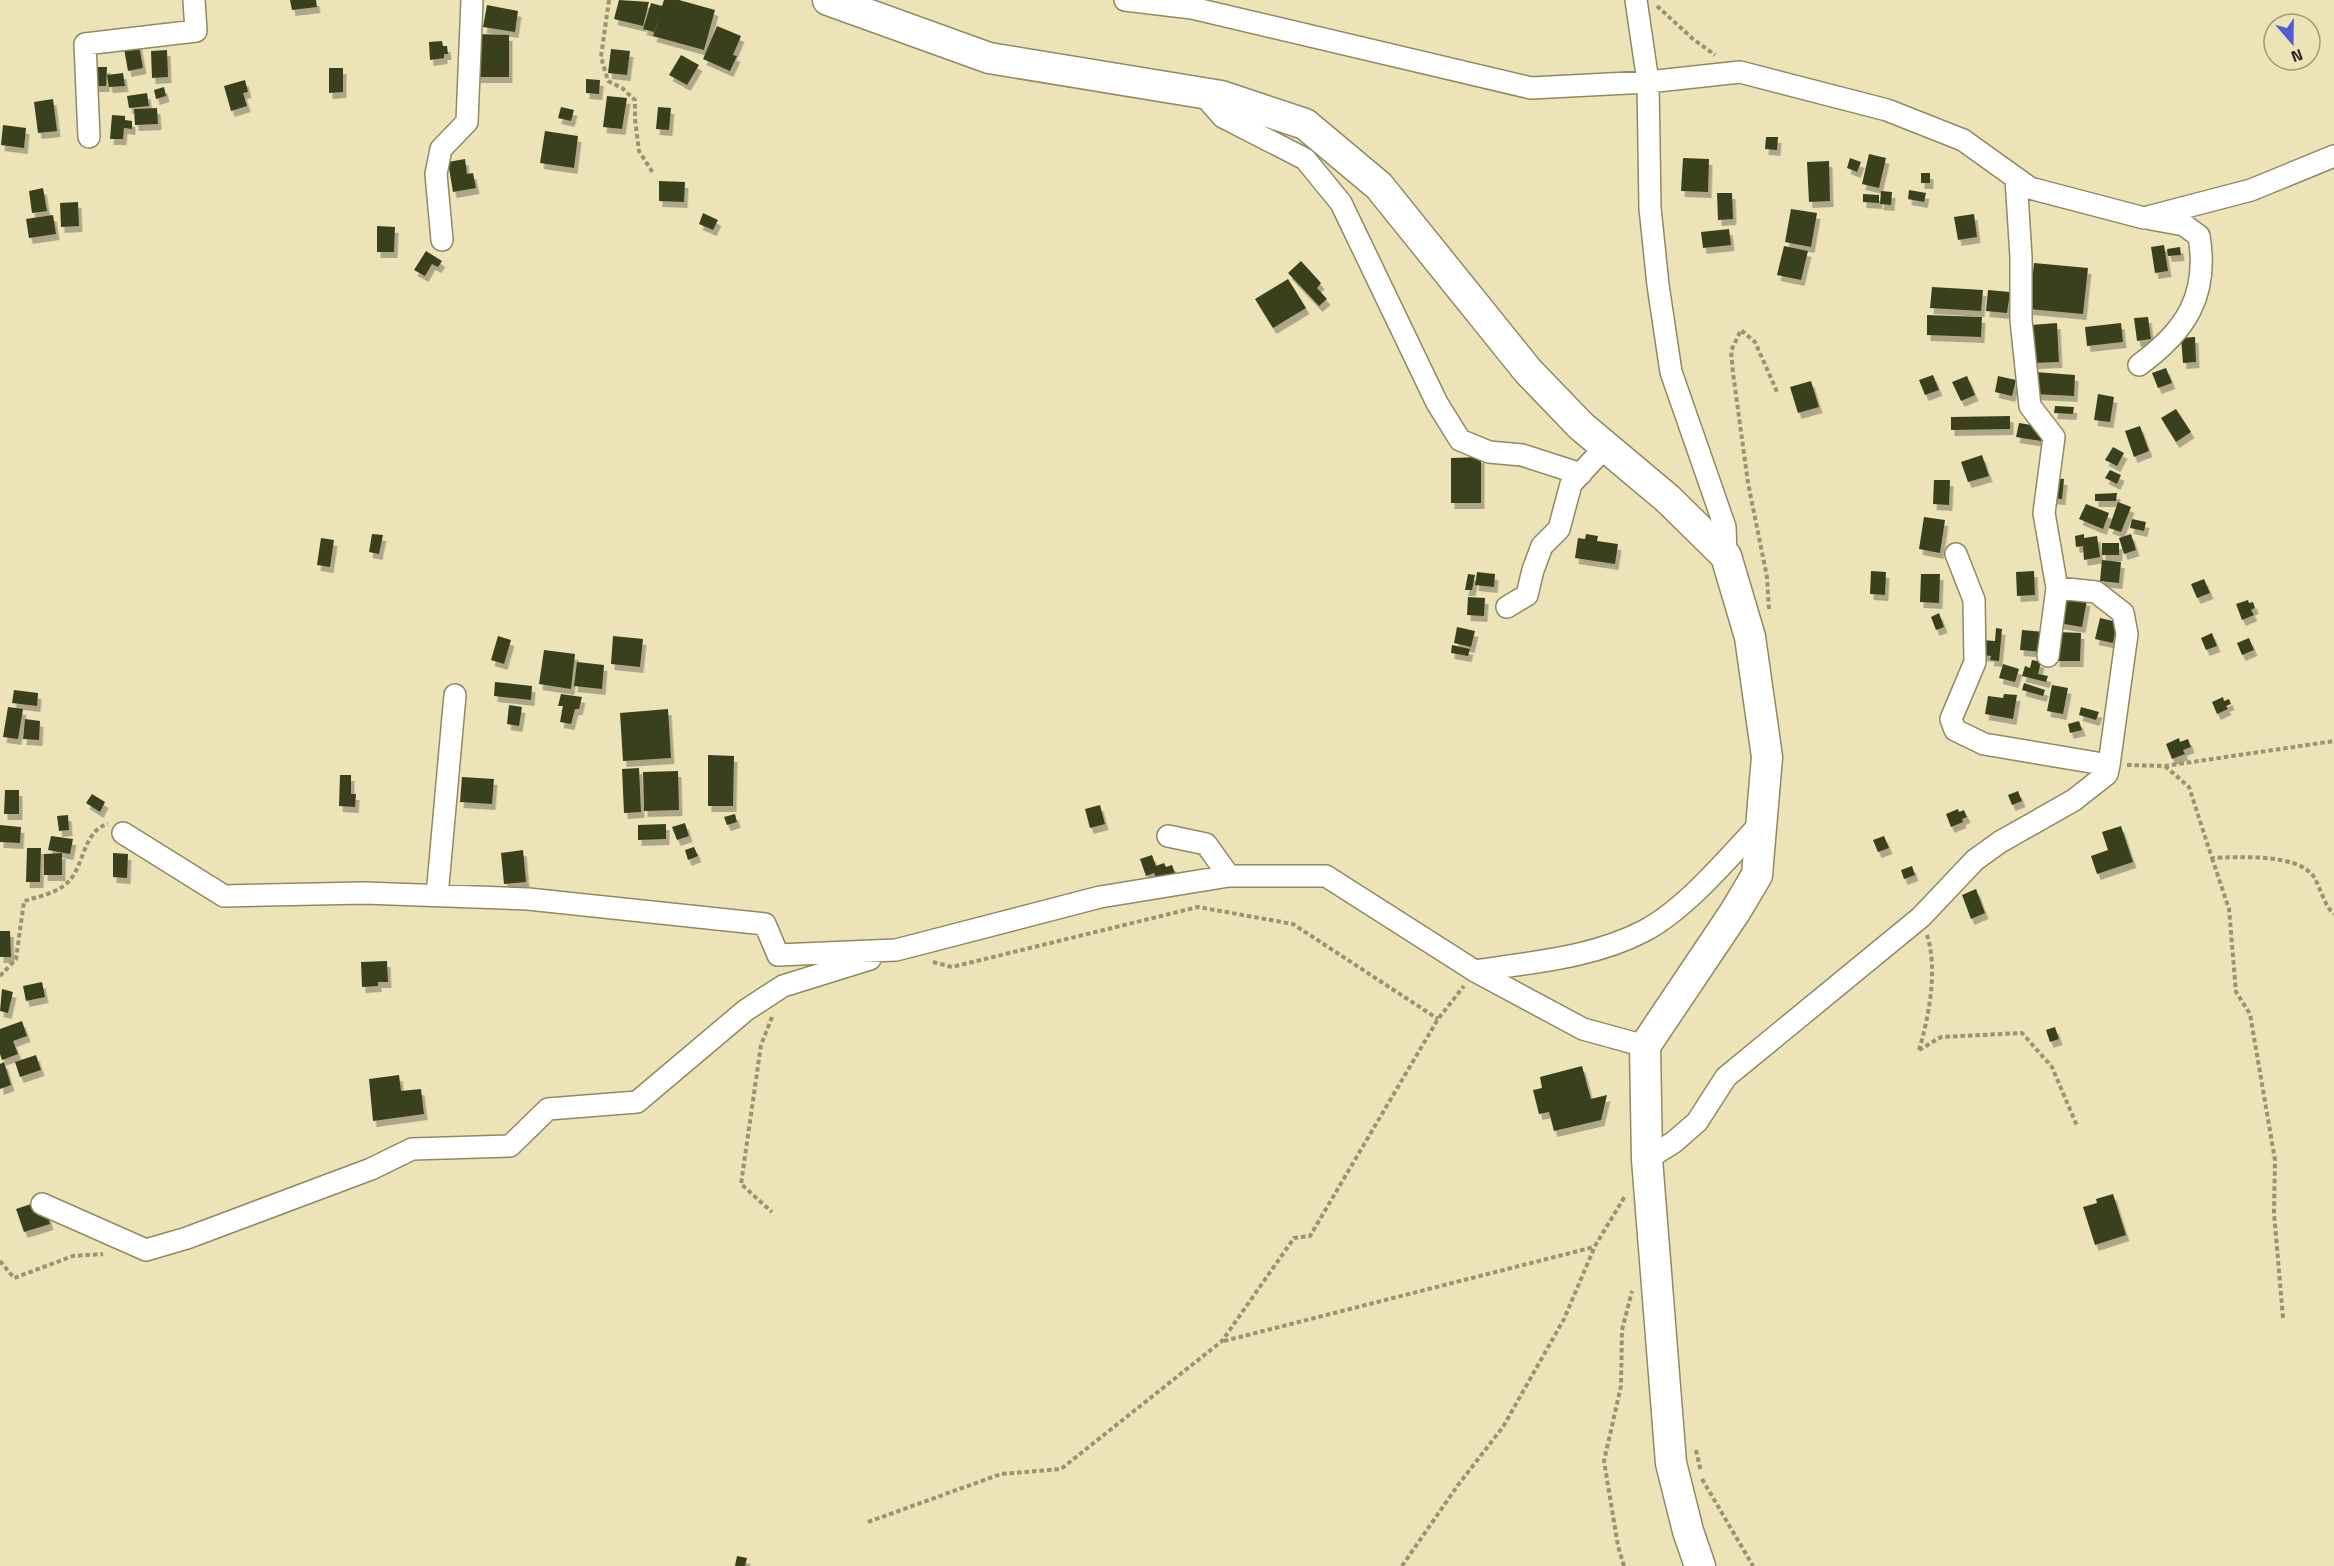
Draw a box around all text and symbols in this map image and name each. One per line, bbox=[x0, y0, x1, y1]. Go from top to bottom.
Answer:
north arrow bbox=[2262, 12, 2322, 72]
text: N bbox=[2288, 43, 2306, 69]

